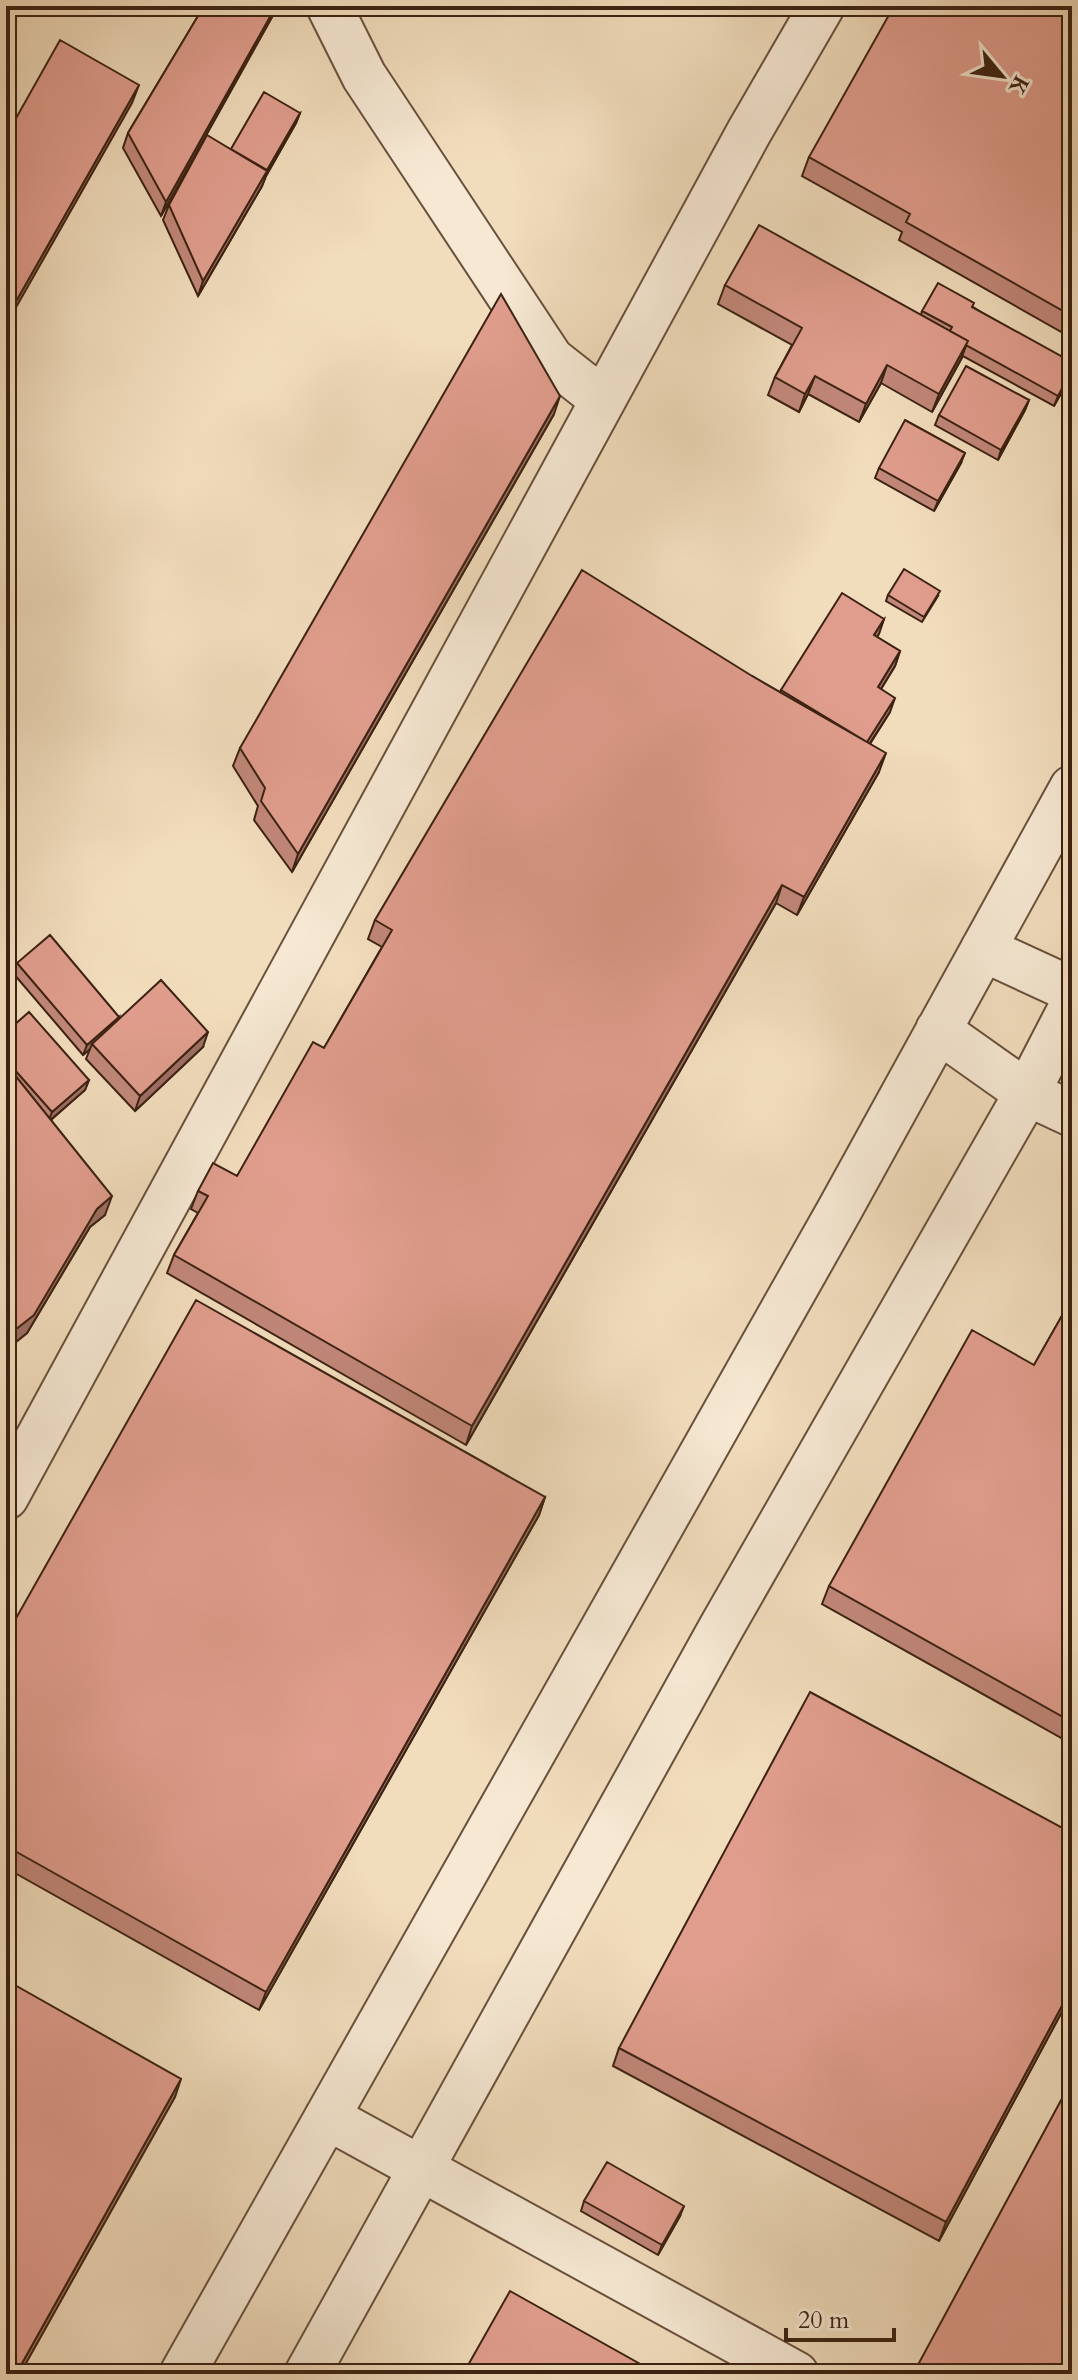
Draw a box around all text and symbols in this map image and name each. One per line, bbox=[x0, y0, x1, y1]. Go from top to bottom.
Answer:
north arrow bbox=[962, 36, 1042, 116]
text: K bbox=[1001, 70, 1036, 100]
scale bar bbox=[786, 2292, 894, 2342]
text: 20 m bbox=[798, 2304, 850, 2337]

